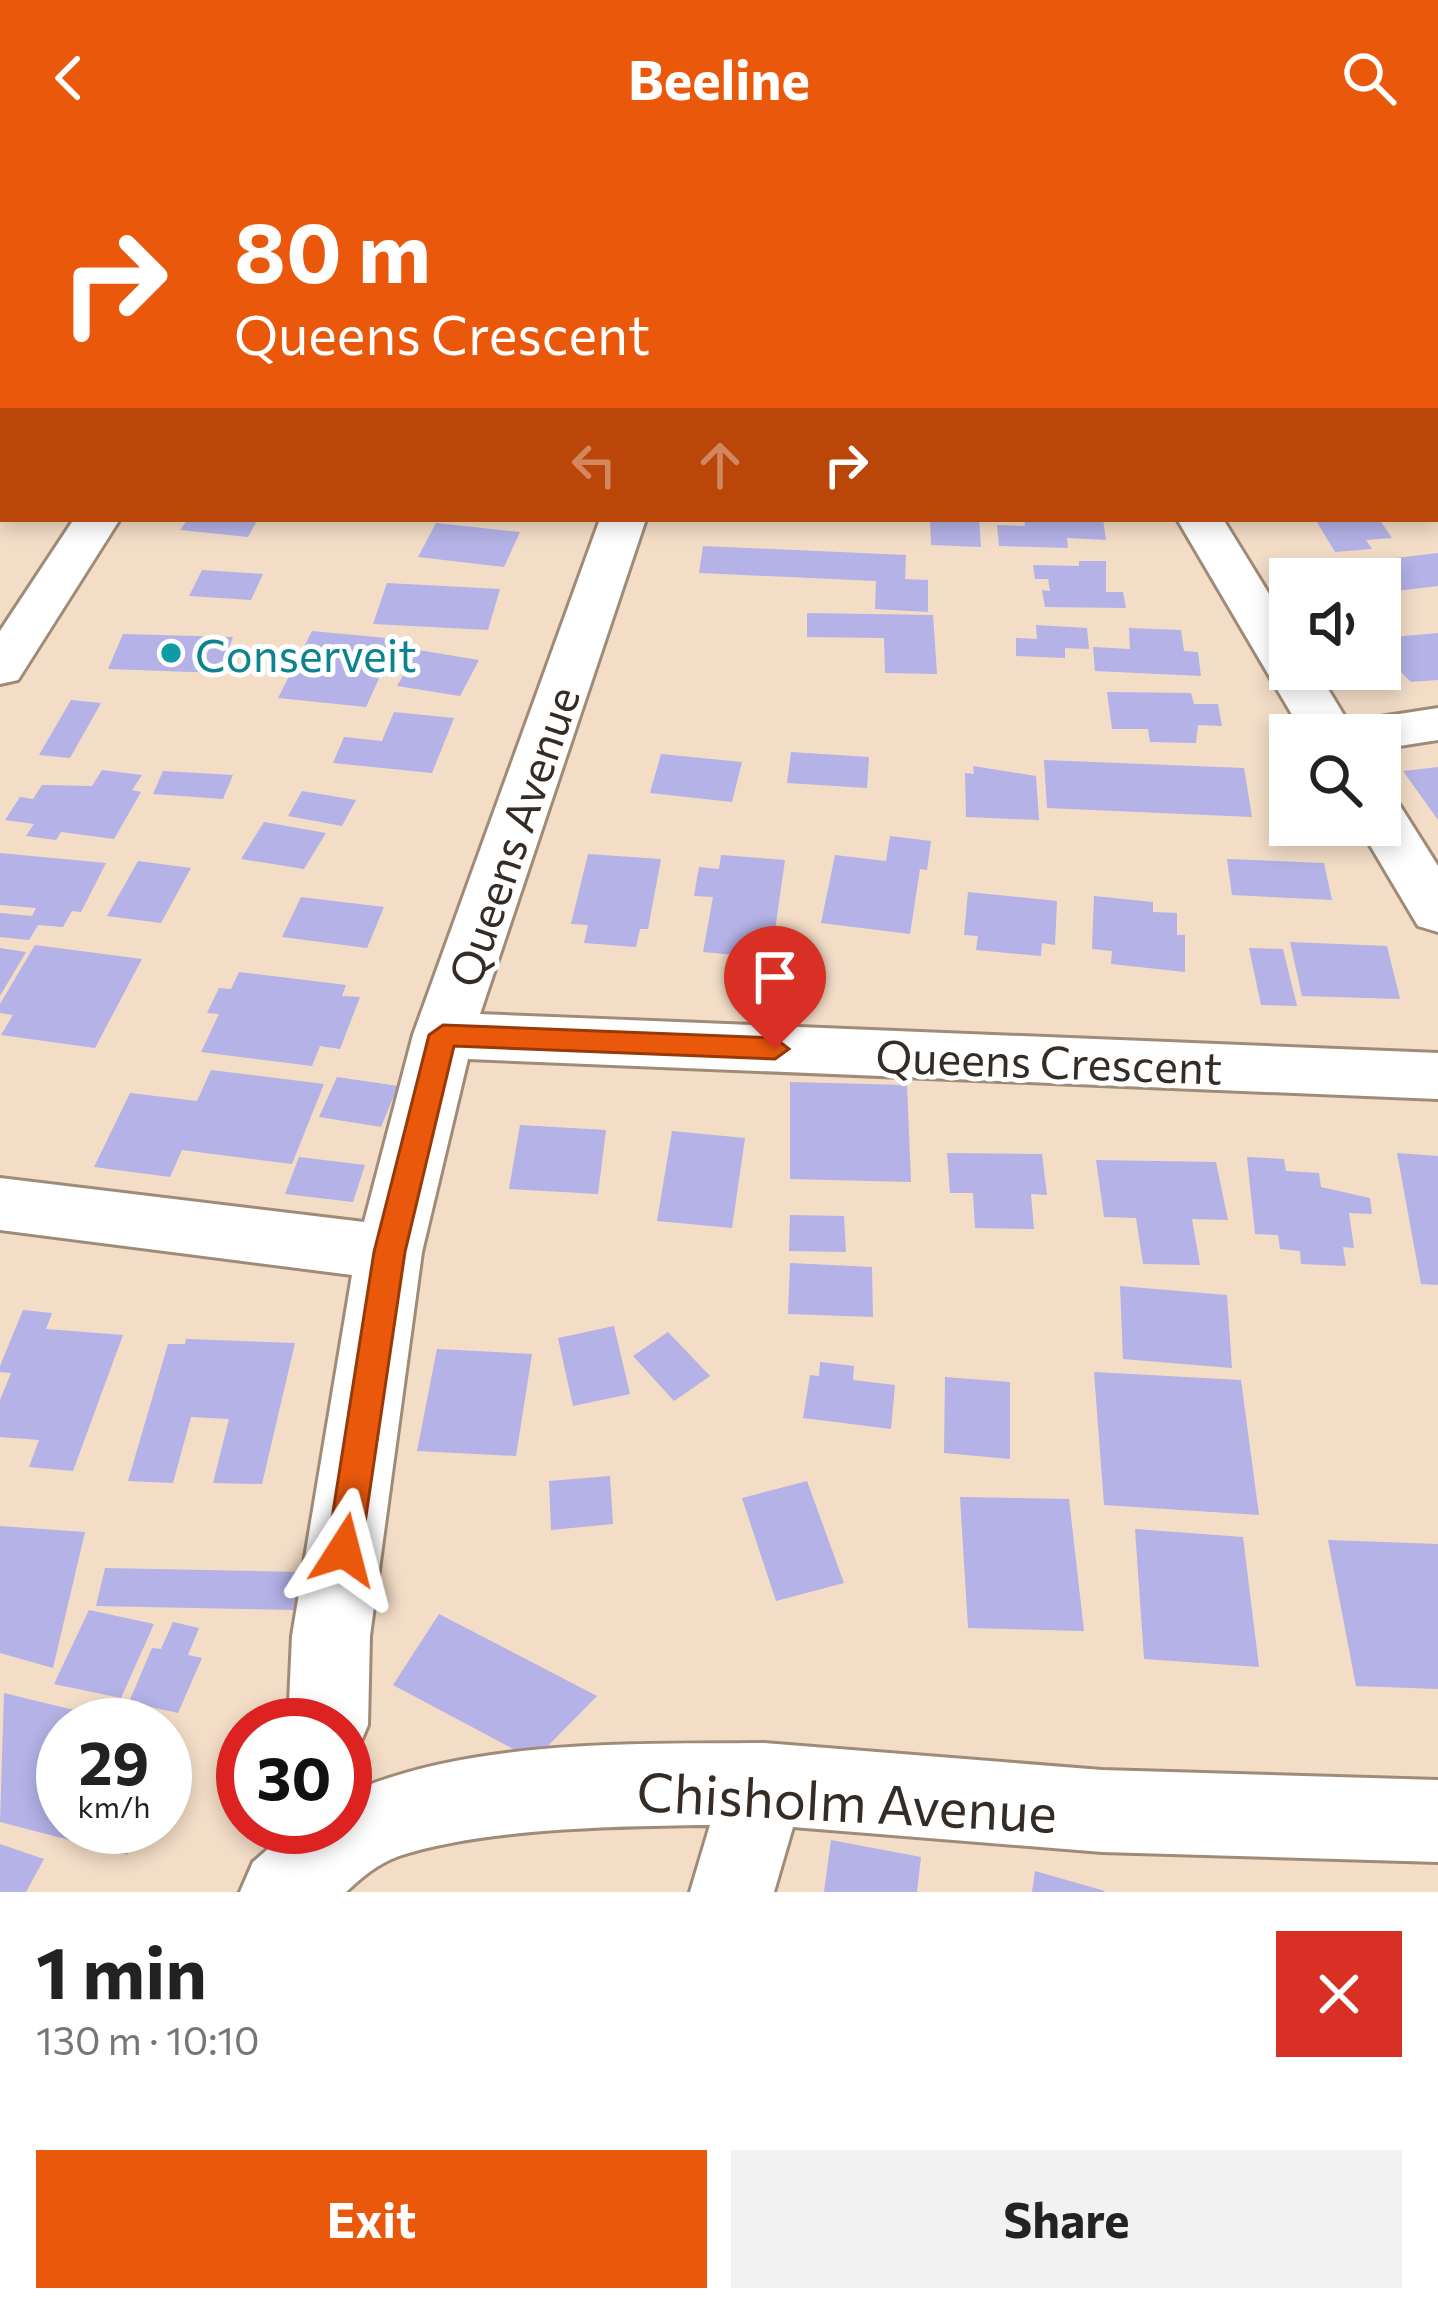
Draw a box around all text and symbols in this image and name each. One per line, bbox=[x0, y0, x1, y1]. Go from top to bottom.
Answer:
icon: back bbox=[36, 45, 102, 111]
text: Beeline bbox=[628, 45, 810, 111]
icon: search bbox=[1336, 45, 1402, 111]
text: 80 m bbox=[234, 198, 431, 300]
icon: right bbox=[36, 204, 192, 360]
text: Queens Crescent bbox=[234, 300, 650, 366]
icon: left bbox=[561, 432, 627, 498]
icon: ahead bbox=[687, 432, 753, 498]
icon: right bbox=[813, 432, 879, 498]
map controls bbox=[1269, 558, 1401, 846]
button: sound bbox=[1269, 558, 1401, 690]
place label: Conserveit bbox=[195, 626, 417, 681]
marker: Conserveit bbox=[158, 640, 184, 666]
street label: Queens Avenue bbox=[435, 678, 589, 994]
button: search bbox=[1269, 714, 1401, 846]
pin bbox=[724, 926, 826, 1049]
icon: arrive bbox=[742, 944, 808, 1010]
street label: Queens Crescent bbox=[875, 1026, 1223, 1094]
position arrow bbox=[281, 1487, 407, 1613]
speed limit sign: 30 bbox=[216, 1698, 372, 1854]
text: 29 bbox=[79, 1724, 149, 1797]
street label: Chisholm Avenue bbox=[635, 1756, 1059, 1844]
text: km/h bbox=[78, 1787, 150, 1824]
text: 1 min bbox=[36, 1926, 207, 2014]
button: close bbox=[1276, 1931, 1402, 2057]
text: 130 m · 10:10 bbox=[36, 2015, 259, 2063]
button: Exit bbox=[36, 2150, 707, 2288]
button: Share bbox=[731, 2150, 1402, 2288]

